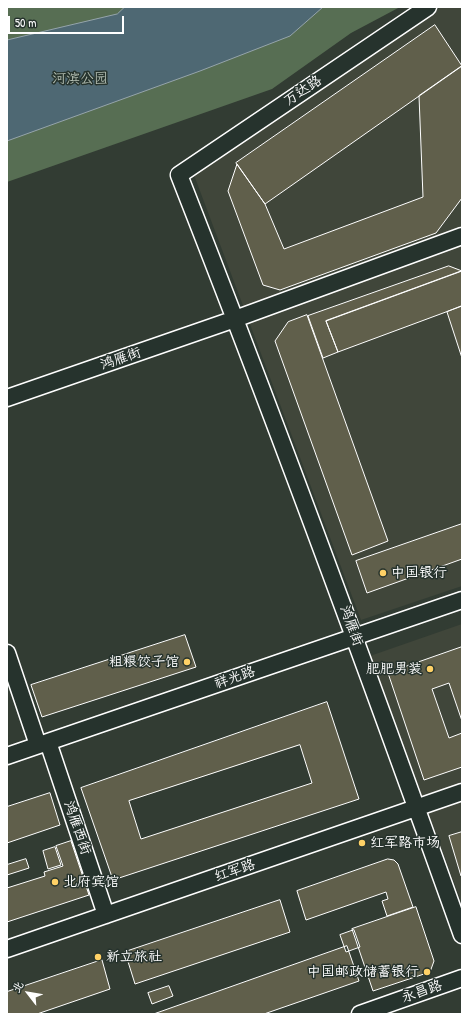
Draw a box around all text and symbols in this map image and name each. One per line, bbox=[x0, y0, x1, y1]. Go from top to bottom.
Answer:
scale bar bbox=[10, 8, 126, 34]
text: 50 m bbox=[15, 14, 36, 31]
park label: 河滨公园 bbox=[52, 71, 108, 87]
street label: 万达路 bbox=[281, 72, 325, 110]
street label: 鸿雁街 bbox=[98, 344, 144, 374]
place label: 中国银行 bbox=[391, 565, 447, 581]
marker: 中国银行 bbox=[378, 568, 388, 578]
street label: 鸿雁街 bbox=[336, 603, 366, 649]
place label: 粗粮饺子馆 bbox=[109, 654, 179, 670]
marker: 粗粮饺子馆 bbox=[182, 657, 192, 667]
place label: 肥肥男装 bbox=[366, 661, 422, 677]
street label: 祥光路 bbox=[212, 663, 258, 693]
marker: 肥肥男装 bbox=[425, 664, 435, 674]
street label: 鸿雁西街 bbox=[60, 799, 94, 857]
place label: 红军路市场 bbox=[370, 835, 440, 851]
marker: 红军路市场 bbox=[357, 838, 367, 848]
street label: 红军路 bbox=[212, 856, 258, 886]
place label: 北府宾馆 bbox=[63, 874, 119, 890]
marker: 北府宾馆 bbox=[50, 877, 60, 887]
place label: 新立旅社 bbox=[106, 949, 162, 965]
marker: 新立旅社 bbox=[93, 952, 103, 962]
place label: 中国邮政储蓄银行 bbox=[307, 964, 419, 980]
marker: 中国邮政储蓄银行 bbox=[422, 967, 432, 977]
north arrow bbox=[8, 973, 48, 1013]
street label: 永昌路 bbox=[399, 977, 445, 1007]
text: 北 bbox=[9, 978, 27, 995]

